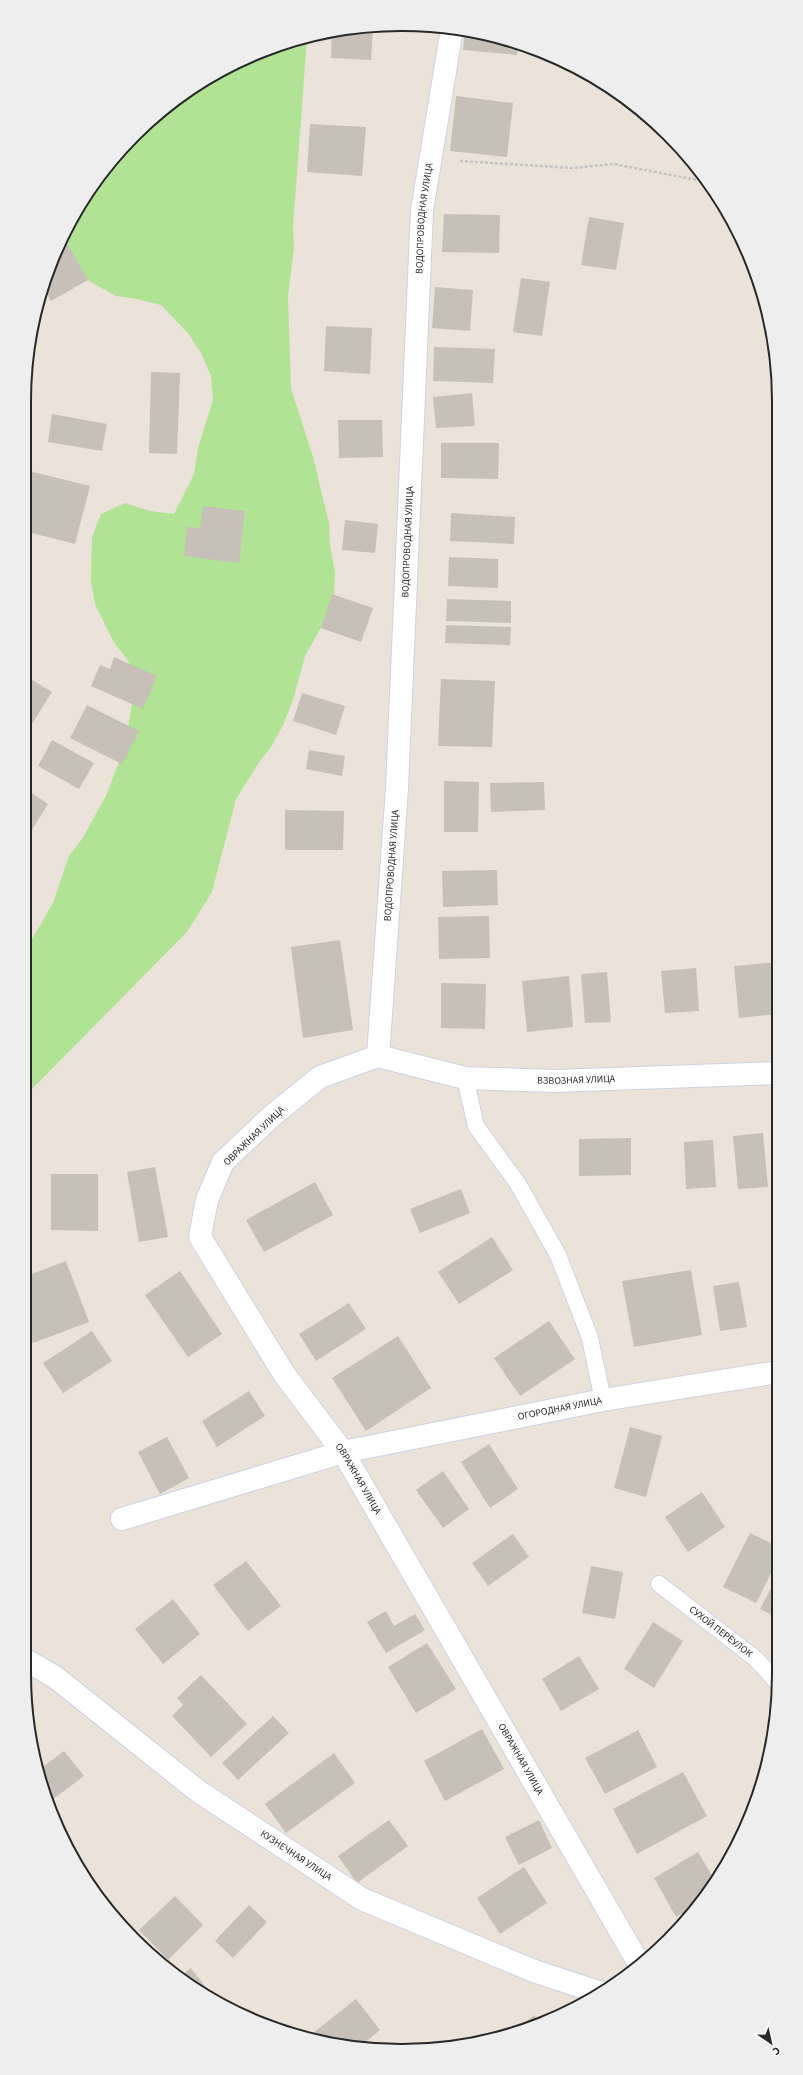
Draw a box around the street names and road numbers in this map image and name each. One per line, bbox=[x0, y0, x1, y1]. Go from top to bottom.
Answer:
street label: ВОДОПРОВОДНАЯ УЛИЦА bbox=[412, 161, 437, 274]
street label: ВОДОПРОВОДНАЯ УЛИЦА bbox=[398, 485, 417, 598]
street label: ВОДОПРОВОДНАЯ УЛИЦА bbox=[381, 809, 402, 922]
street label: ВЗВОЗНАЯ УЛИЦА bbox=[537, 1072, 616, 1088]
street label: ОВРАЖНАЯ УЛИЦА bbox=[220, 1103, 288, 1169]
street label: ОГОРОДНАЯ УЛИЦА bbox=[517, 1393, 604, 1424]
street label: ОВРАЖНАЯ УЛИЦА bbox=[332, 1440, 385, 1518]
street label: СУХОЙ ПЕРЕУЛОК bbox=[686, 1603, 755, 1661]
street label: ОВРАЖНАЯ УЛИЦА bbox=[494, 1721, 547, 1798]
street label: КУЗНЕЧНАЯ УЛИЦА bbox=[257, 1827, 335, 1884]

